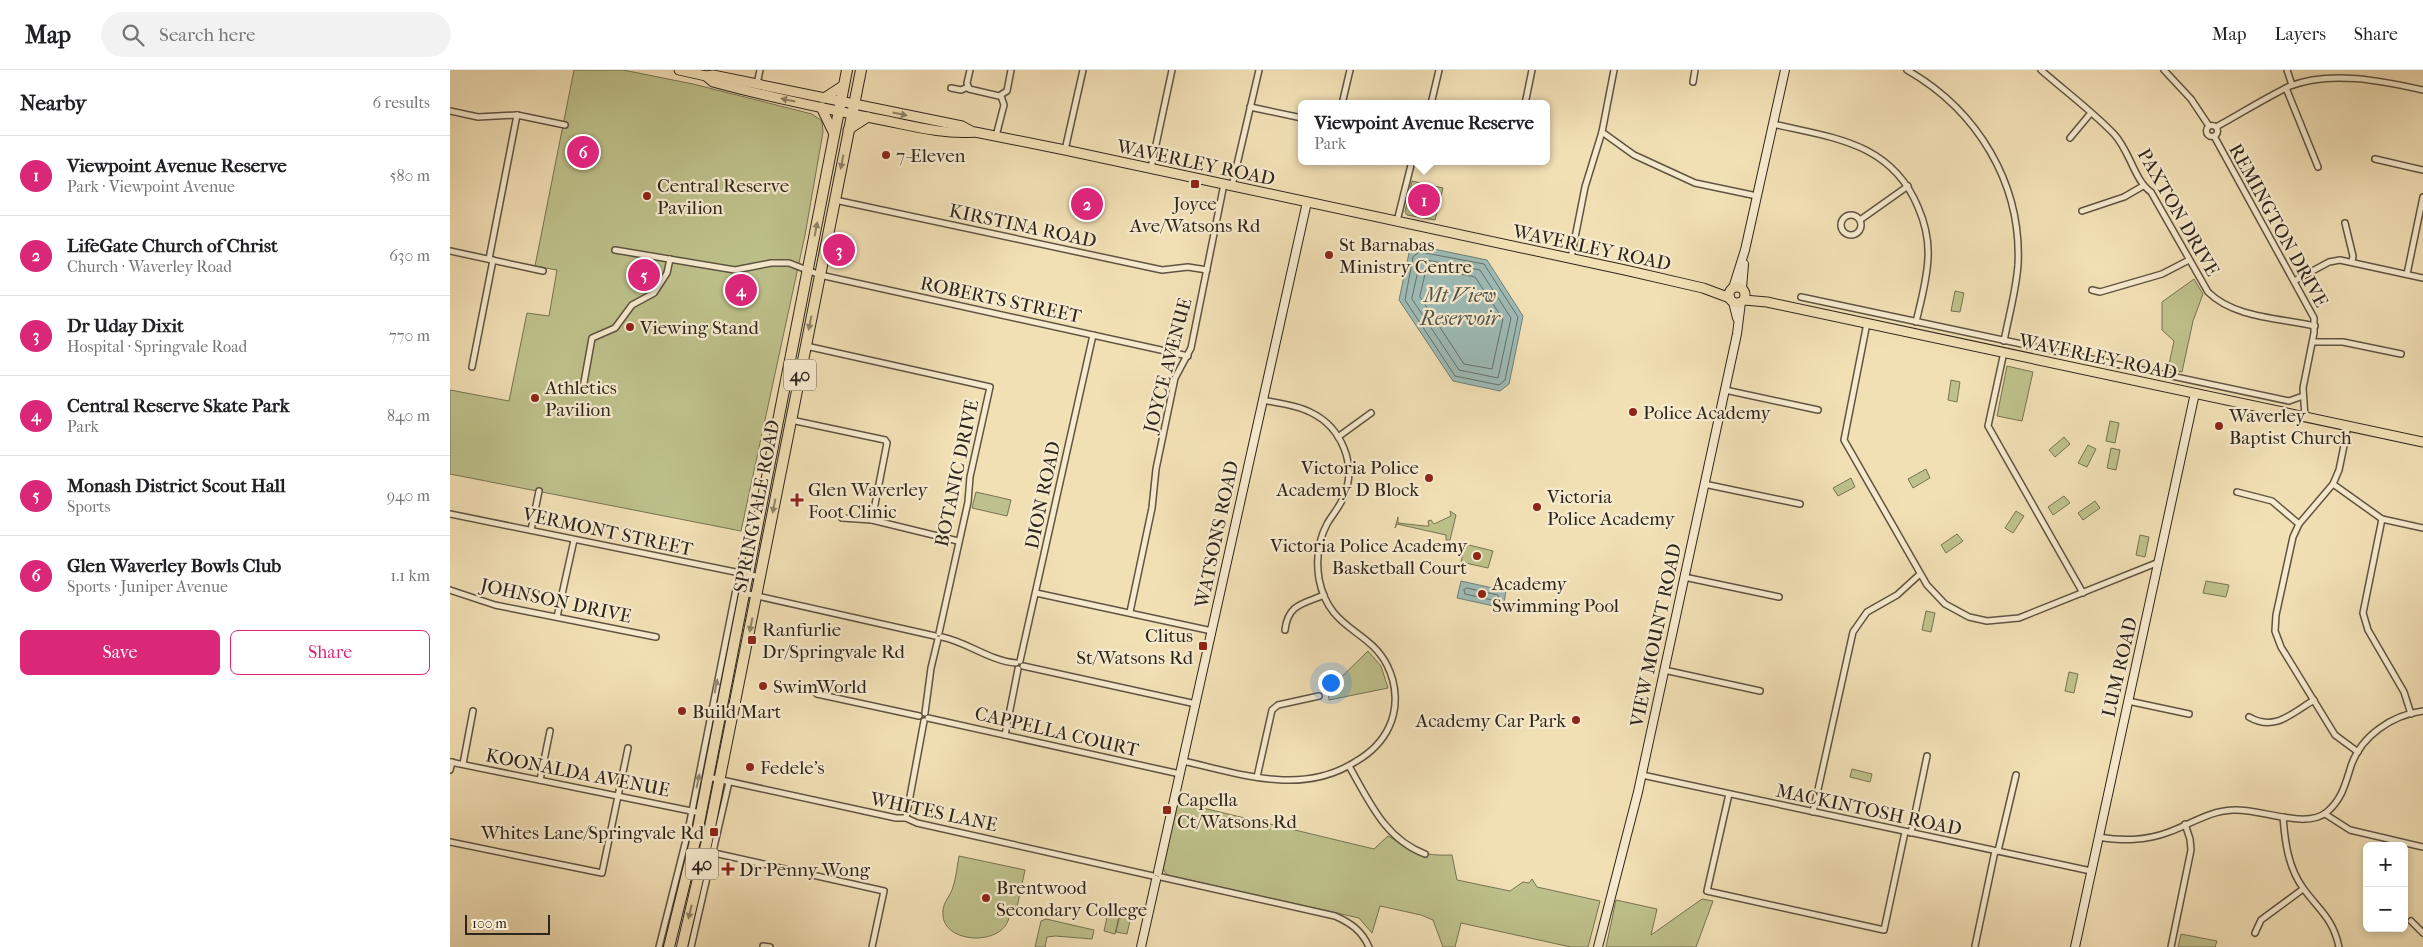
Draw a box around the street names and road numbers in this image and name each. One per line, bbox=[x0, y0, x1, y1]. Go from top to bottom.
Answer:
street label: WAVERLEY ROAD bbox=[1114, 135, 1277, 190]
street label: REMINGTON DRIVE bbox=[2224, 140, 2332, 311]
street label: PAXTON DRIVE bbox=[2133, 145, 2224, 280]
street label: KIRSTINA ROAD bbox=[947, 200, 1099, 252]
street label: WAVERLEY ROAD bbox=[1510, 220, 1673, 275]
street label: ROBERTS STREET bbox=[918, 272, 1084, 328]
street label: JOYCE AVENUE bbox=[1139, 295, 1197, 437]
street label: WAVERLEY ROAD bbox=[2016, 329, 2179, 384]
road number: 40 bbox=[784, 360, 816, 390]
street label: BOTANIC DRIVE bbox=[931, 397, 983, 549]
street label: SPRINGVALE ROAD bbox=[729, 418, 785, 594]
street label: DION ROAD bbox=[1021, 439, 1065, 551]
street label: WATSONS ROAD bbox=[1190, 459, 1243, 611]
street label: VERMONT STREET bbox=[520, 503, 695, 561]
street label: VIEW MOUNT ROAD bbox=[1626, 541, 1686, 730]
street label: JOHNSON DRIVE bbox=[476, 574, 634, 628]
street label: LUM ROAD bbox=[2098, 615, 2142, 719]
street label: CAPPELLA COURT bbox=[973, 702, 1141, 762]
street label: KOONALDA AVENUE bbox=[484, 744, 672, 802]
street label: MACKINTOSH ROAD bbox=[1774, 780, 1964, 840]
street label: WHITES LANE bbox=[867, 788, 1000, 836]
road number: 40 bbox=[686, 849, 718, 880]

